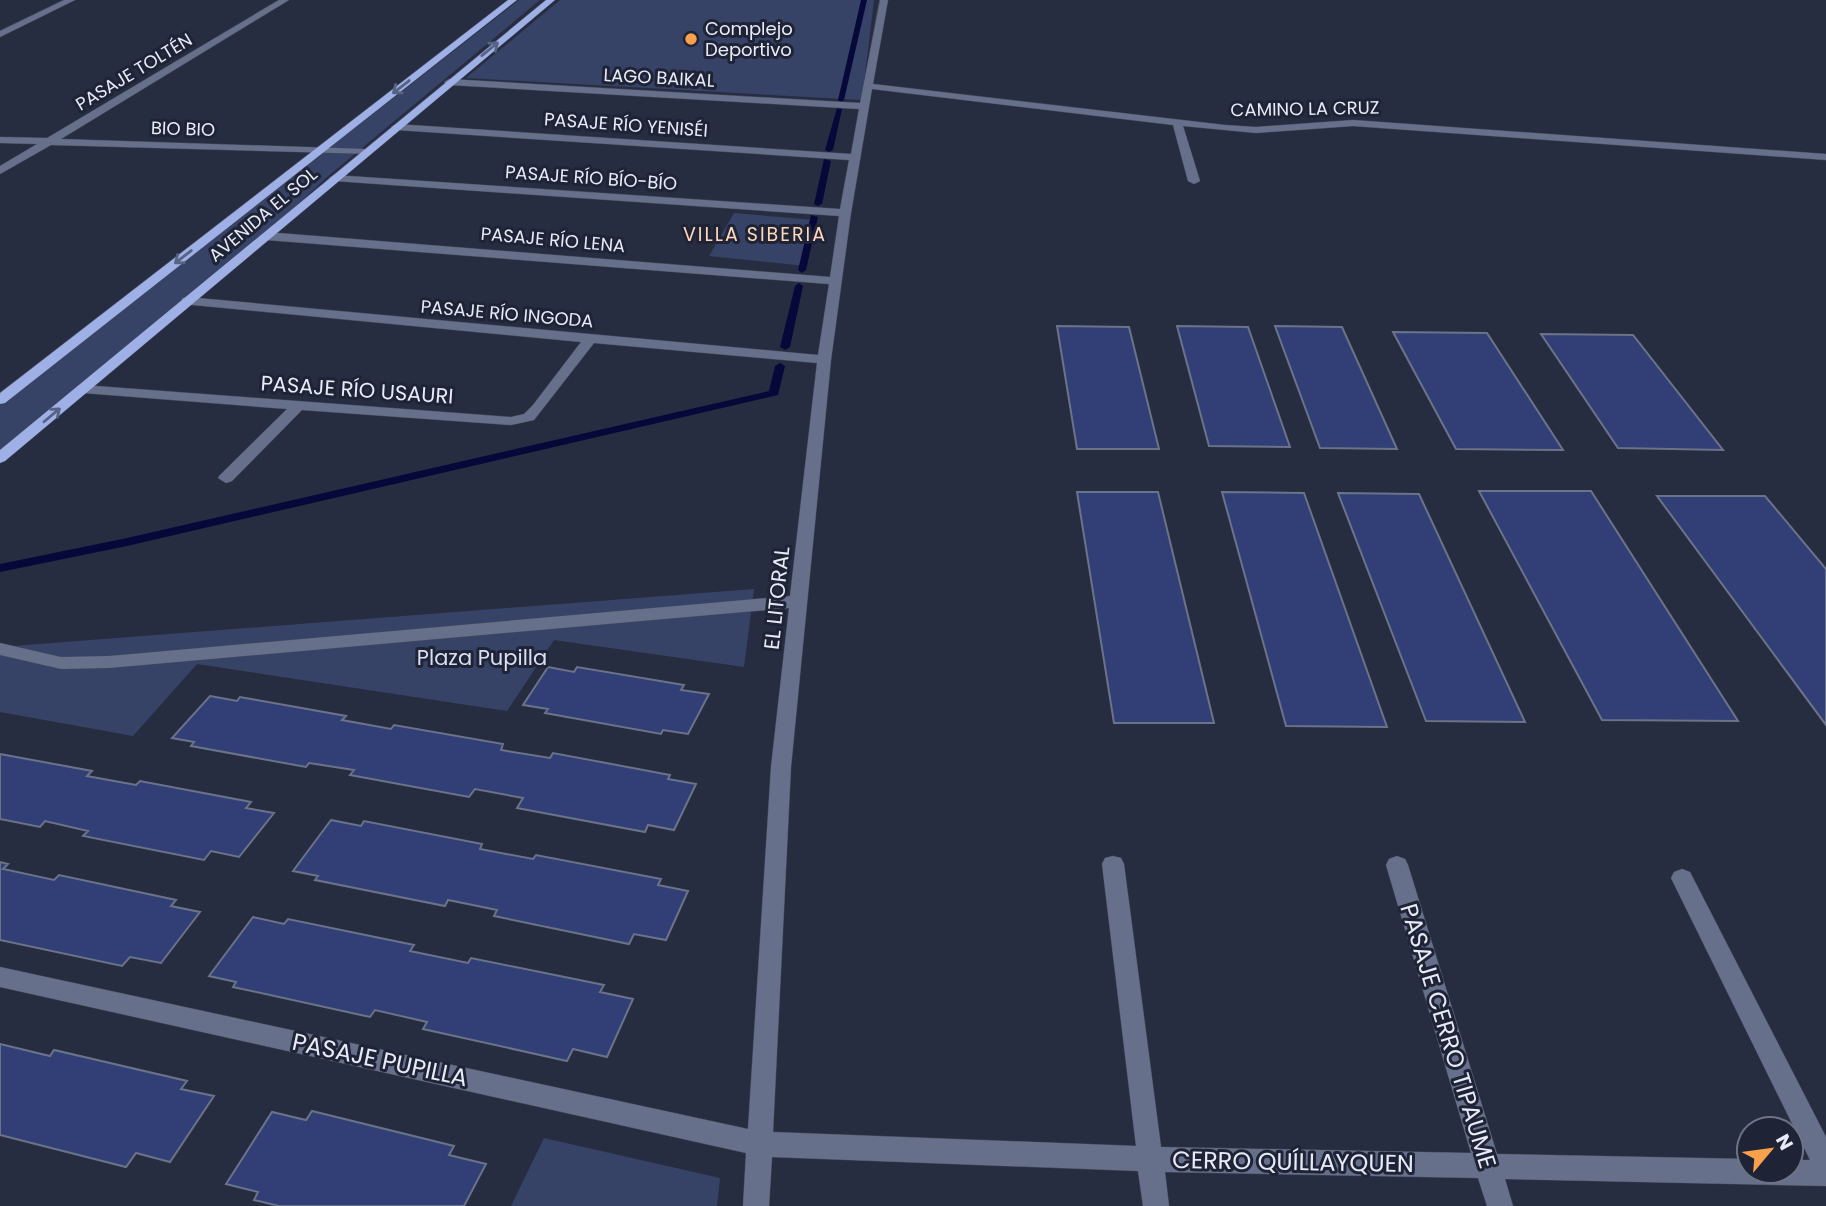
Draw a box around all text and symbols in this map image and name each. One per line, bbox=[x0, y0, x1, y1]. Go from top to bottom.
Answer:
place label: Complejo Deportivo bbox=[705, 16, 793, 62]
street label: PASAJE TOLTÉN bbox=[71, 27, 197, 116]
marker: Complejo Deportivo bbox=[683, 31, 699, 47]
one-way arrow bbox=[481, 41, 499, 57]
street label: LAGO BAIKAL bbox=[603, 62, 715, 93]
one-way arrow bbox=[392, 80, 411, 95]
street label: CAMINO LA CRUZ bbox=[1230, 95, 1380, 122]
street label: PASAJE RÍO YENISÉI bbox=[543, 106, 709, 143]
street label: BIO BIO bbox=[151, 115, 215, 142]
street label: PASAJE RÍO BÍO-BÍO bbox=[504, 159, 678, 196]
street label: AVENIDA EL SOL bbox=[203, 162, 322, 267]
street label: PASAJE RÍO LENA bbox=[480, 221, 626, 258]
district label: VILLA SIBERIA bbox=[683, 221, 827, 248]
one-way arrow bbox=[174, 250, 193, 265]
street label: PASAJE RÍO INGODA bbox=[420, 293, 594, 334]
street label: PASAJE RÍO USAURI bbox=[260, 368, 454, 411]
one-way arrow bbox=[43, 407, 61, 422]
street label: EL LITORAL bbox=[757, 545, 796, 651]
park label: Plaza Pupilla bbox=[417, 643, 547, 672]
street label: PASAJE CERRO TIPAUME bbox=[1392, 899, 1504, 1172]
street label: PASAJE PUPILLA bbox=[289, 1025, 471, 1094]
north arrow bbox=[1735, 1115, 1805, 1185]
text: N bbox=[1769, 1129, 1800, 1155]
street label: CERRO QUÍLLAYQUEN bbox=[1172, 1143, 1414, 1180]

